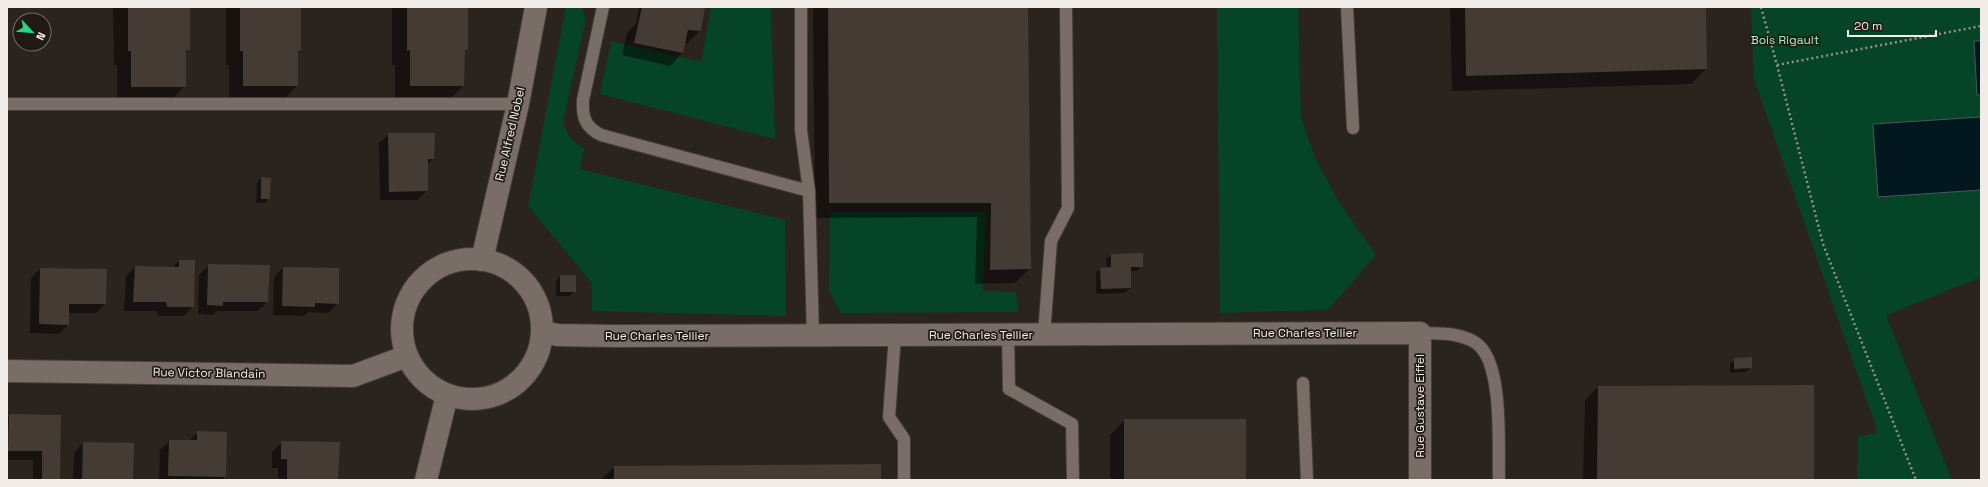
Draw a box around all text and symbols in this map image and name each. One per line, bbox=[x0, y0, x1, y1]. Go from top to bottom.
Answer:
north arrow bbox=[12, 12, 52, 52]
scale bar bbox=[1848, 12, 1936, 38]
text: 20 m bbox=[1854, 18, 1882, 34]
text: N bbox=[33, 30, 49, 43]
park label: Bois Rigault bbox=[1751, 32, 1819, 48]
street label: Rue Alfred Nobel bbox=[491, 85, 529, 183]
street label: Rue Charles Tellier bbox=[1253, 325, 1358, 341]
street label: Rue Charles Tellier bbox=[929, 327, 1034, 343]
street label: Rue Charles Tellier bbox=[605, 328, 710, 344]
street label: Rue Gustave Eiffel bbox=[1412, 354, 1428, 458]
street label: Rue Victor Blandain bbox=[153, 364, 265, 382]

